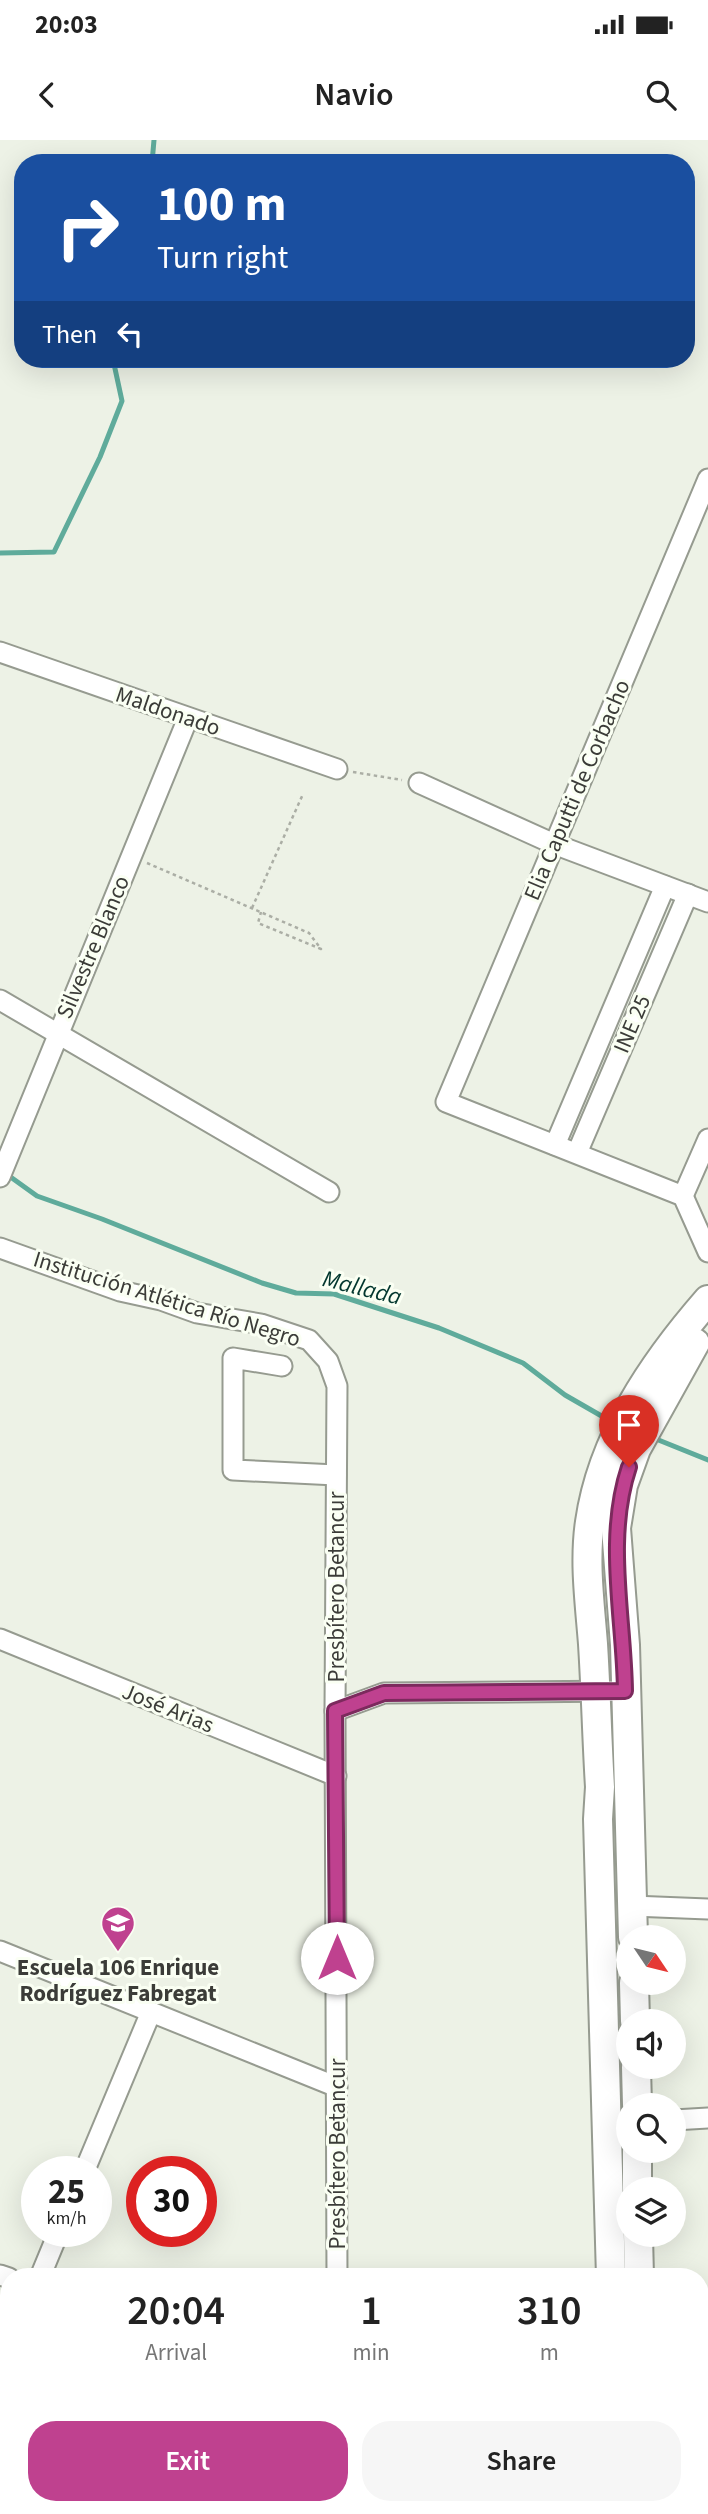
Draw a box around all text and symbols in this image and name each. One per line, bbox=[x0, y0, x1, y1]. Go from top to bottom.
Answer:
text: 20:03 bbox=[35, 6, 98, 43]
text: Navio bbox=[314, 72, 394, 118]
icon: back bbox=[28, 76, 66, 114]
icon: search bbox=[642, 76, 680, 114]
text: 100 m bbox=[157, 170, 286, 240]
icon: right bbox=[42, 182, 133, 273]
text: Turn right bbox=[157, 235, 288, 281]
icon: left bbox=[111, 315, 149, 353]
text: Then bbox=[42, 316, 97, 353]
street label: Elia Caputti de Corbacho bbox=[516, 674, 638, 906]
street label: Maldonado bbox=[111, 678, 225, 744]
street label: Silvestre Blanco bbox=[48, 870, 138, 1024]
street label: INE 25 bbox=[605, 990, 659, 1058]
street label: Institución Atlética Río Negro bbox=[29, 1243, 305, 1355]
water label: Mallada bbox=[319, 1261, 405, 1315]
pin bbox=[599, 1395, 659, 1467]
icon: arrive bbox=[610, 1406, 648, 1444]
street label: Presbítero Betancur bbox=[320, 1490, 353, 1683]
street label: José Arias bbox=[117, 1675, 219, 1741]
school or university icon: Escuela 106 Enrique Rodríguez Fabregat bbox=[99, 1904, 137, 1953]
position arrow bbox=[300, 1921, 374, 1995]
north arrow bbox=[616, 1925, 686, 1995]
map controls bbox=[616, 1925, 686, 2247]
place label: Escuela 106 Enrique Rodríguez Fabregat bbox=[17, 1951, 219, 2010]
button: sound bbox=[616, 2009, 686, 2079]
street label: Presbítero Betancur bbox=[321, 2057, 354, 2250]
button: search bbox=[616, 2093, 686, 2163]
speed limit sign: 30 bbox=[126, 2156, 217, 2247]
text: 25 bbox=[48, 2167, 85, 2217]
button: layers bbox=[616, 2177, 686, 2247]
text: km/h bbox=[47, 2206, 86, 2231]
text: 20:04 bbox=[127, 2281, 225, 2341]
text: 1 bbox=[360, 2281, 382, 2341]
text: 310 bbox=[517, 2281, 582, 2341]
text: Arrival bbox=[145, 2336, 207, 2369]
text: min bbox=[352, 2336, 390, 2369]
text: m bbox=[540, 2336, 559, 2369]
button: Exit bbox=[28, 2421, 348, 2501]
button: Share bbox=[362, 2421, 681, 2501]

